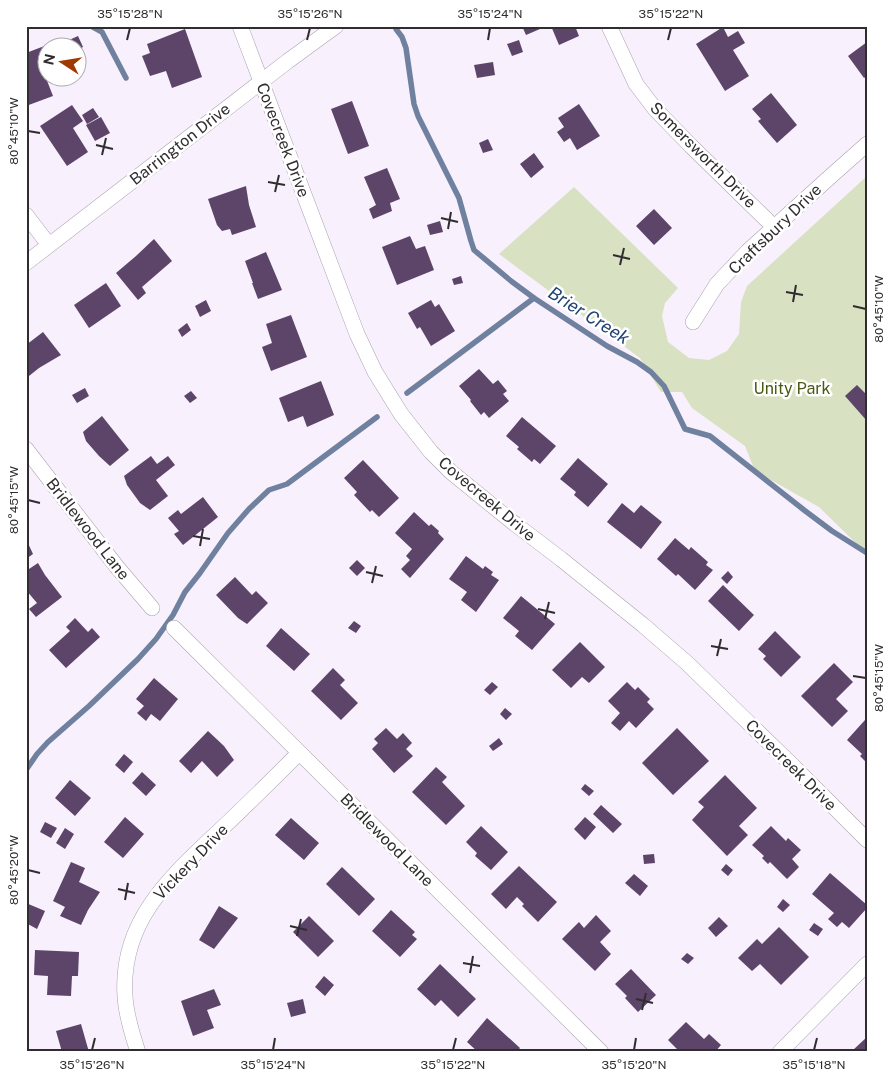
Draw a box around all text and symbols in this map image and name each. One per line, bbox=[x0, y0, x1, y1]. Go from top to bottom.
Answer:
text: 35°15'28"N bbox=[97, 7, 163, 21]
text: 35°15'26"N bbox=[277, 7, 343, 21]
text: 35°15'24"N bbox=[457, 7, 523, 21]
text: 35°15'22"N bbox=[639, 7, 703, 21]
north arrow bbox=[38, 38, 88, 88]
text: N bbox=[40, 52, 58, 66]
street label: Covecreek Drive bbox=[252, 80, 314, 200]
text: 80°45'10"W bbox=[7, 97, 21, 165]
street label: Somersworth Drive bbox=[646, 98, 760, 212]
street label: Barrington Drive bbox=[126, 99, 234, 189]
street label: Craftsbury Drive bbox=[725, 180, 825, 278]
text: 80°45'10"W bbox=[872, 275, 886, 343]
water label: Brier Creek bbox=[545, 282, 634, 348]
park label: Unity Park bbox=[753, 379, 831, 398]
street label: Covecreek Drive bbox=[435, 453, 539, 545]
text: 80°45'15"W bbox=[7, 466, 21, 534]
street label: Bridlewood Lane bbox=[42, 474, 134, 584]
text: 80°45'15"W bbox=[872, 644, 886, 712]
street label: Covecreek Drive bbox=[742, 716, 840, 814]
street label: Bridlewood Lane bbox=[336, 789, 438, 891]
street label: Vickery Drive bbox=[150, 820, 232, 904]
text: 80°45'20"W bbox=[7, 835, 21, 905]
text: 35°15'26"N bbox=[59, 1058, 125, 1072]
text: 35°15'24"N bbox=[240, 1058, 306, 1072]
text: 35°15'22"N bbox=[421, 1058, 485, 1072]
text: 35°15'20"N bbox=[602, 1058, 667, 1072]
text: 35°15'18"N bbox=[782, 1058, 846, 1072]

